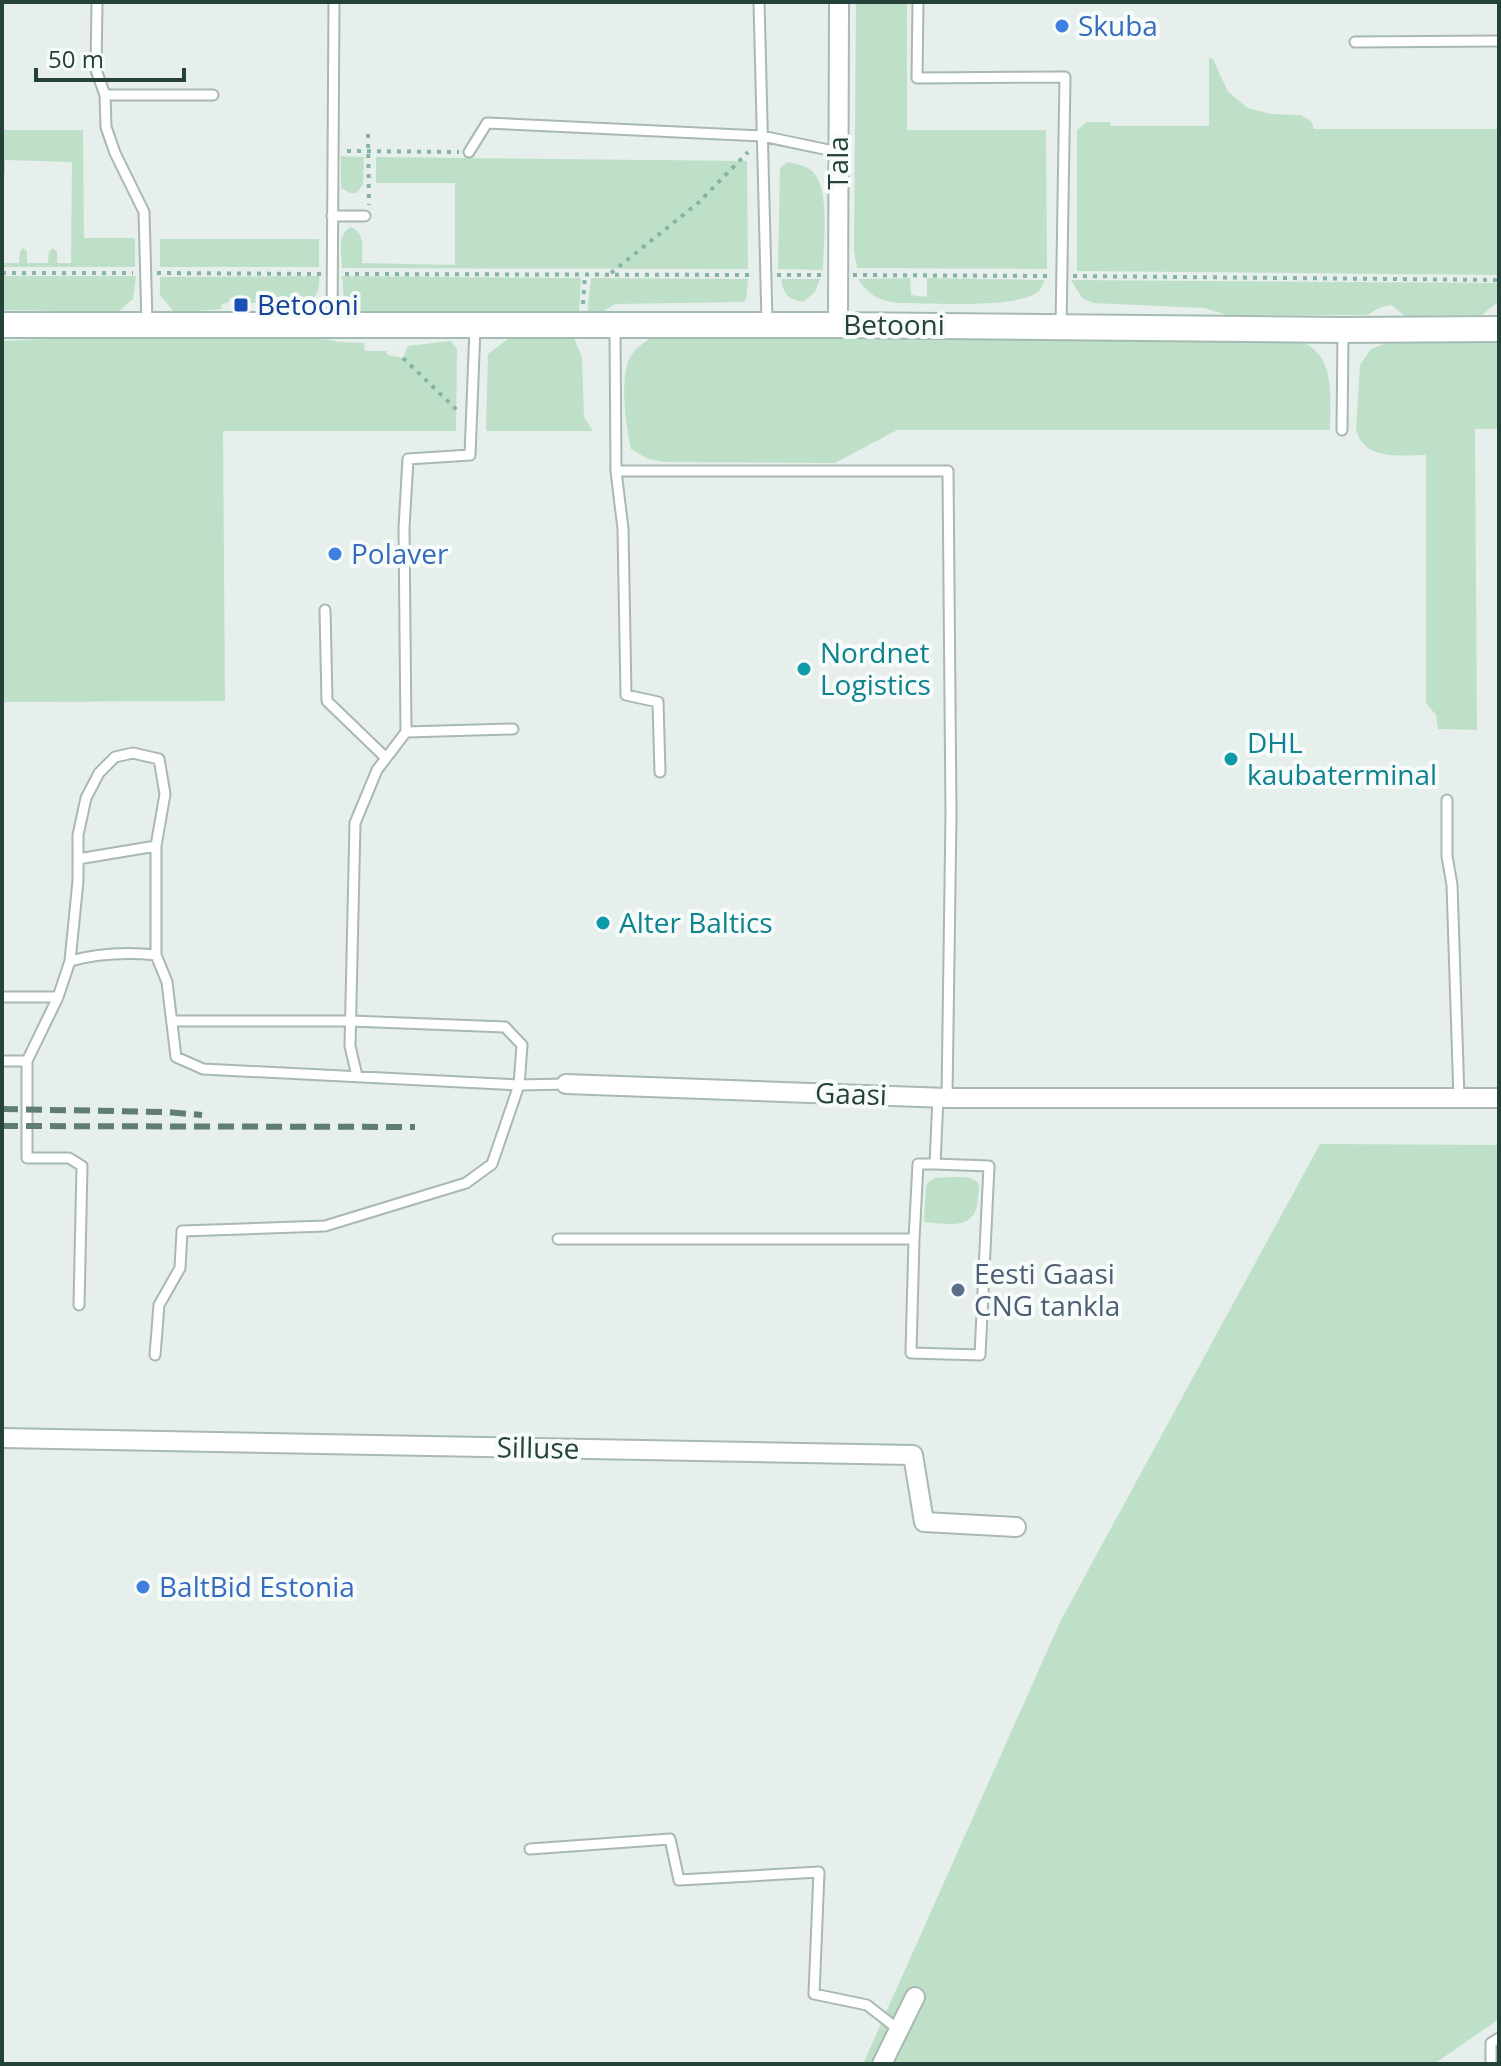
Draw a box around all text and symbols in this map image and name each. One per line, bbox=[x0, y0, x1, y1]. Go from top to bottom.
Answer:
place label: Skuba bbox=[1078, 6, 1158, 44]
marker: Skuba bbox=[1053, 17, 1071, 35]
scale bar bbox=[36, 32, 184, 82]
text: 50 m bbox=[48, 42, 104, 75]
street label: Tala bbox=[818, 136, 856, 190]
place label: Betooni bbox=[257, 285, 359, 323]
marker: Betooni bbox=[232, 296, 250, 314]
street label: Betooni bbox=[843, 305, 945, 343]
place label: Polaver bbox=[351, 534, 449, 572]
marker: Polaver bbox=[326, 545, 344, 563]
place label: Nordnet Logistics bbox=[820, 633, 931, 703]
marker: Nordnet Logistics bbox=[795, 660, 813, 678]
place label: DHL kaubaterminal bbox=[1247, 723, 1437, 793]
marker: DHL kaubaterminal bbox=[1222, 750, 1240, 768]
place label: Alter Baltics bbox=[619, 903, 773, 941]
marker: Alter Baltics bbox=[594, 914, 612, 932]
street label: Gaasi bbox=[814, 1073, 888, 1113]
place label: Eesti Gaasi CNG tankla bbox=[974, 1254, 1120, 1324]
marker: Eesti Gaasi CNG tankla bbox=[949, 1281, 967, 1299]
street label: Silluse bbox=[496, 1427, 580, 1467]
place label: BaltBid Estonia bbox=[159, 1567, 355, 1605]
marker: BaltBid Estonia bbox=[134, 1578, 152, 1596]

